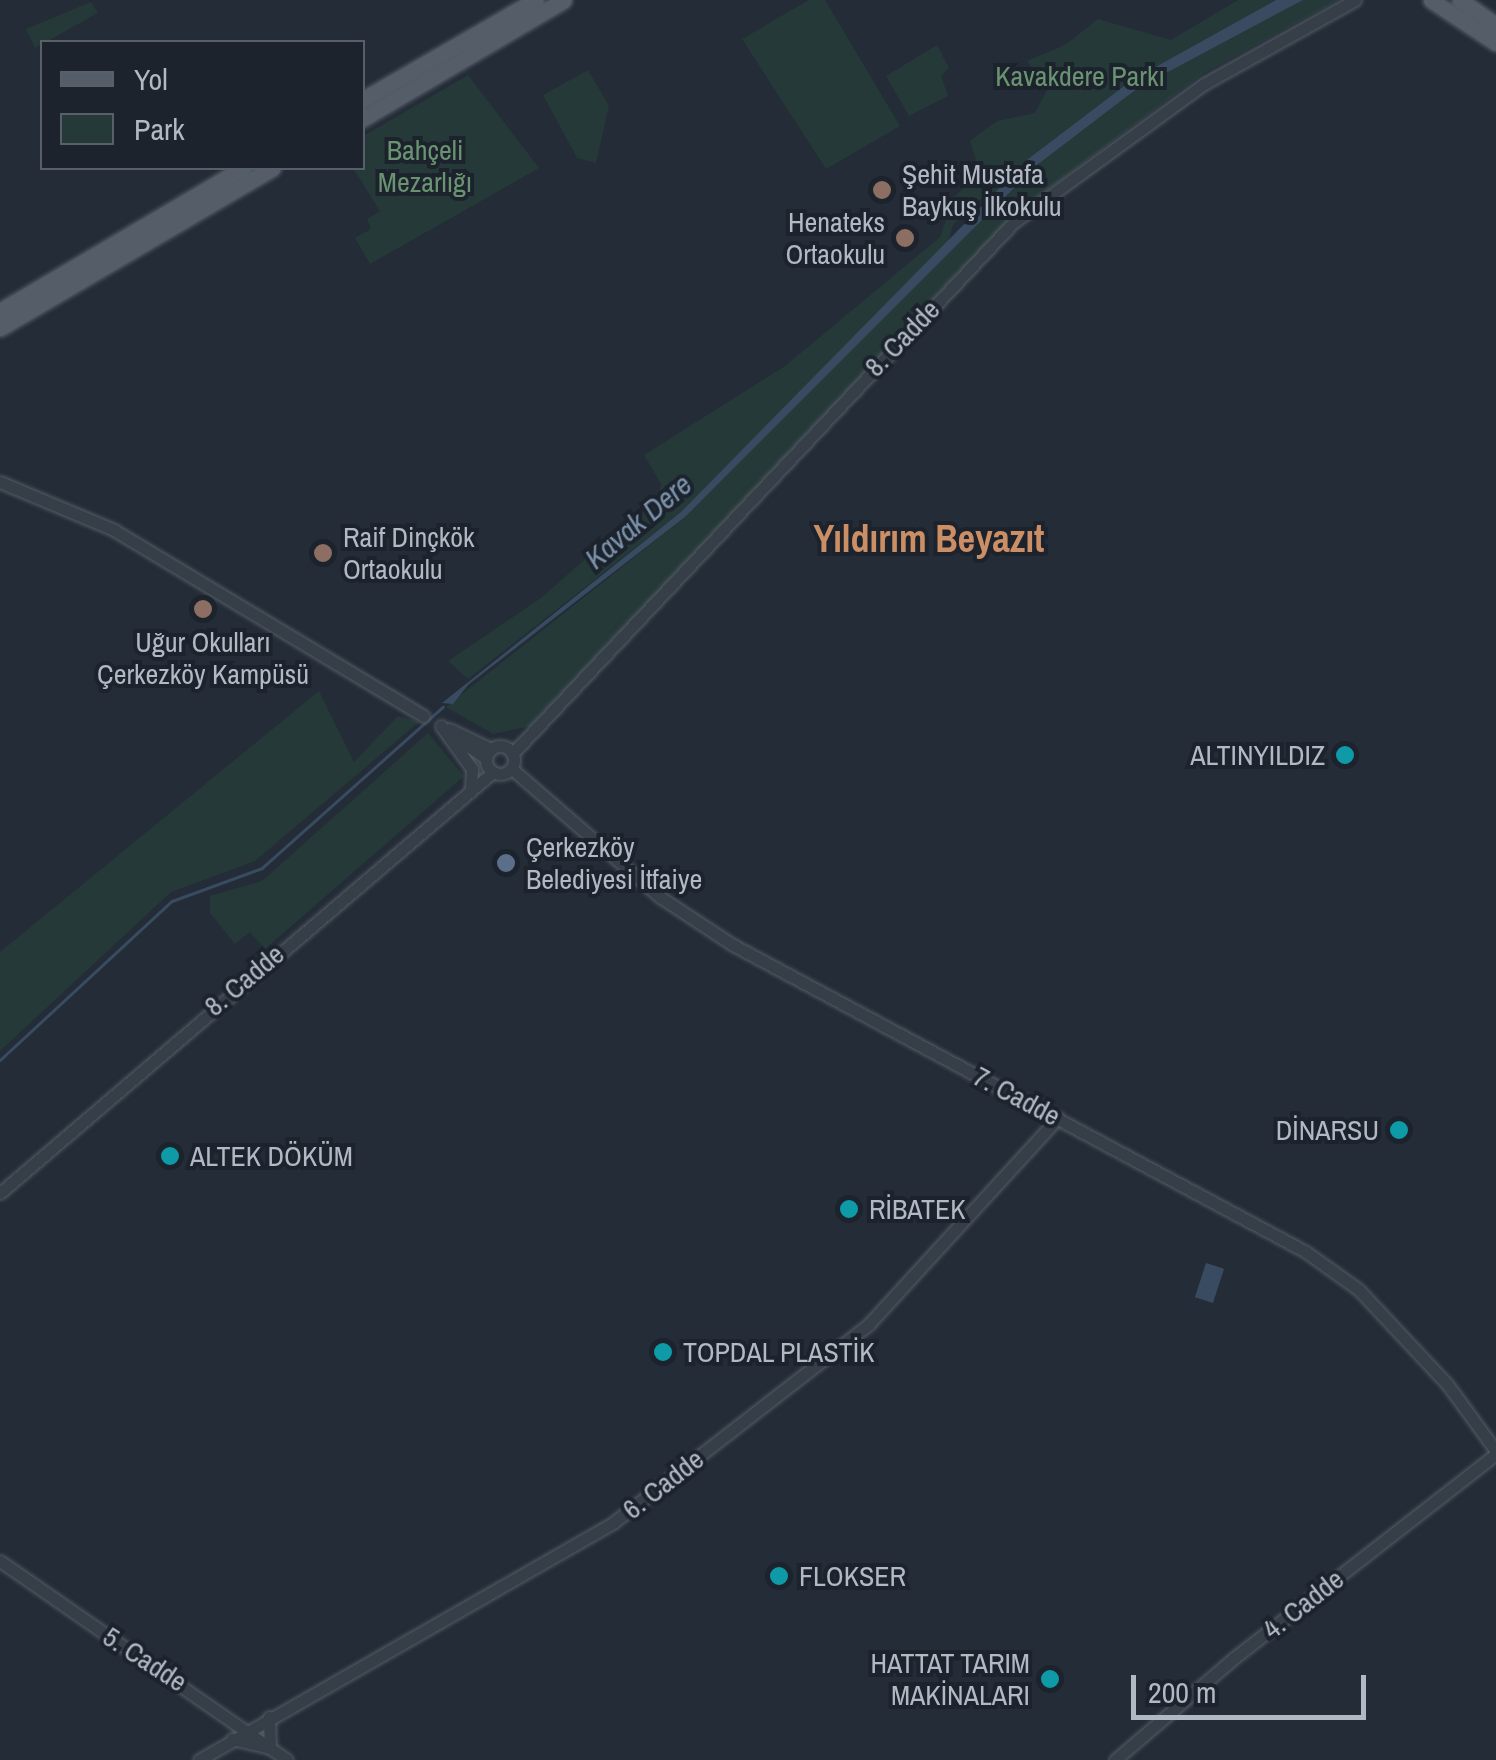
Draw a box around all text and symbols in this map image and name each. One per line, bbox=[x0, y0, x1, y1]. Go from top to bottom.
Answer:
legend bbox=[40, 40, 365, 170]
text: Yol bbox=[134, 59, 168, 99]
park label: Kavakdere Parkı bbox=[995, 59, 1165, 93]
text: Park bbox=[134, 109, 185, 149]
park label: Bahçeli Mezarlığı bbox=[378, 133, 472, 199]
place label: Şehit Mustafa Baykuş İlkokulu bbox=[902, 157, 1062, 223]
marker: Şehit Mustafa Baykuş İlkokulu bbox=[871, 179, 893, 201]
place label: Henateks Ortaokulu bbox=[785, 205, 885, 271]
marker: Henateks Ortaokulu bbox=[894, 227, 916, 249]
street label: 8. Cadde bbox=[858, 293, 946, 383]
water label: Kavak Dere bbox=[577, 466, 699, 576]
district label: Yıldırım Beyazıt bbox=[814, 516, 1044, 562]
place label: Raif Dinçkök Ortaokulu bbox=[343, 520, 474, 586]
marker: Raif Dinçkök Ortaokulu bbox=[312, 542, 334, 564]
marker: Uğur Okulları Çerkezköy Kampüsü bbox=[192, 598, 214, 620]
place label: Uğur Okulları Çerkezköy Kampüsü bbox=[97, 625, 309, 691]
place label: ALTINYILDIZ bbox=[1190, 738, 1325, 772]
marker: ALTINYILDIZ bbox=[1334, 744, 1356, 766]
place label: Çerkezköy Belediyesi İtfaiye bbox=[526, 830, 702, 896]
marker: Çerkezköy Belediyesi İtfaiye bbox=[495, 852, 517, 874]
street label: 8. Cadde bbox=[198, 937, 290, 1023]
street label: 7. Cadde bbox=[968, 1059, 1066, 1133]
place label: DİNARSU bbox=[1276, 1113, 1379, 1147]
marker: DİNARSU bbox=[1388, 1119, 1410, 1141]
place label: ALTEK DÖKÜM bbox=[190, 1139, 353, 1173]
marker: ALTEK DÖKÜM bbox=[159, 1145, 181, 1167]
place label: RİBATEK bbox=[869, 1192, 966, 1226]
marker: RİBATEK bbox=[838, 1198, 860, 1220]
place label: TOPDAL PLASTİK bbox=[683, 1335, 875, 1369]
marker: TOPDAL PLASTİK bbox=[652, 1341, 674, 1363]
street label: 6. Cadde bbox=[616, 1442, 710, 1526]
place label: FLOKSER bbox=[799, 1559, 906, 1593]
street label: 4. Cadde bbox=[1256, 1562, 1350, 1646]
marker: FLOKSER bbox=[768, 1565, 790, 1587]
street label: 5. Cadde bbox=[97, 1620, 193, 1698]
place label: HATTAT TARIM MAKİNALARI bbox=[870, 1646, 1030, 1712]
scale bar bbox=[1136, 1655, 1371, 1717]
marker: HATTAT TARIM MAKİNALARI bbox=[1039, 1668, 1061, 1690]
text: 200 m bbox=[1148, 1672, 1216, 1712]

